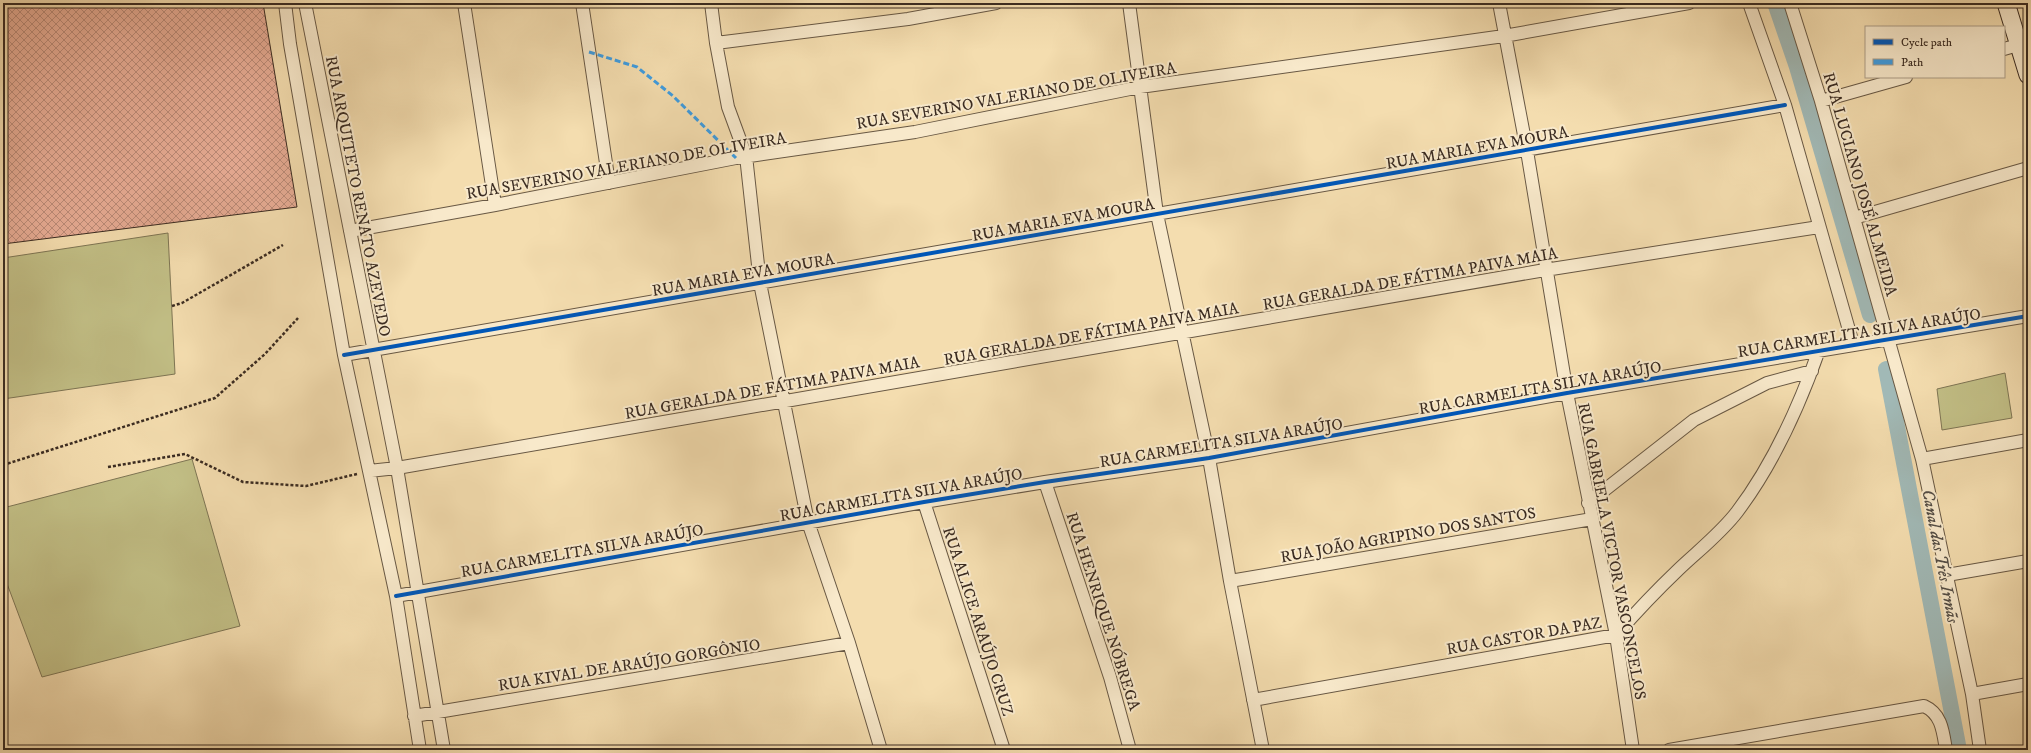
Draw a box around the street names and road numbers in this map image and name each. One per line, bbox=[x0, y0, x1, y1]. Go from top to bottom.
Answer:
street label: RUA ARQUITETO RENATO AZEVEDO bbox=[321, 54, 395, 338]
street label: RUA SEVERINO VALERIANO DE OLIVEIRA bbox=[855, 58, 1178, 134]
street label: RUA LUCIANO JOSÉ ALMEIDA bbox=[1819, 70, 1902, 299]
street label: RUA MARIA EVA MOURA bbox=[1384, 122, 1571, 174]
street label: RUA SEVERINO VALERIANO DE OLIVEIRA bbox=[465, 128, 788, 204]
street label: RUA MARIA EVA MOURA bbox=[970, 194, 1157, 246]
street label: RUA GERALDA DE FÁTIMA PAIVA MAIA bbox=[1261, 243, 1560, 315]
street label: RUA MARIA EVA MOURA bbox=[650, 249, 837, 301]
street label: RUA GERALDA DE FÁTIMA PAIVA MAIA bbox=[942, 298, 1241, 370]
street label: RUA CARMELITA SILVA ARAÚJO bbox=[1736, 304, 1982, 362]
street label: RUA GERALDA DE FÁTIMA PAIVA MAIA bbox=[623, 352, 922, 424]
street label: RUA CARMELITA SILVA ARAÚJO bbox=[1417, 357, 1663, 419]
street label: RUA GABRIELA VICTOR VASCONCELOS bbox=[1573, 401, 1651, 701]
street label: RUA CARMELITA SILVA ARAÚJO bbox=[1098, 414, 1344, 472]
street label: RUA CARMELITA SILVA ARAÚJO bbox=[778, 464, 1024, 526]
street label: RUA JOÃO AGRIPINO DOS SANTOS bbox=[1279, 503, 1537, 567]
street label: RUA HENRIQUE NÓBREGA bbox=[1061, 510, 1145, 714]
street label: RUA CARMELITA SILVA ARAÚJO bbox=[459, 520, 705, 582]
street label: RUA ALICE ARAÚJO CRUZ bbox=[938, 524, 1018, 718]
street label: RUA CASTOR DA PAZ bbox=[1445, 612, 1603, 659]
street label: RUA KIVAL DE ARAÚJO GORGÔNIO bbox=[497, 634, 762, 696]

